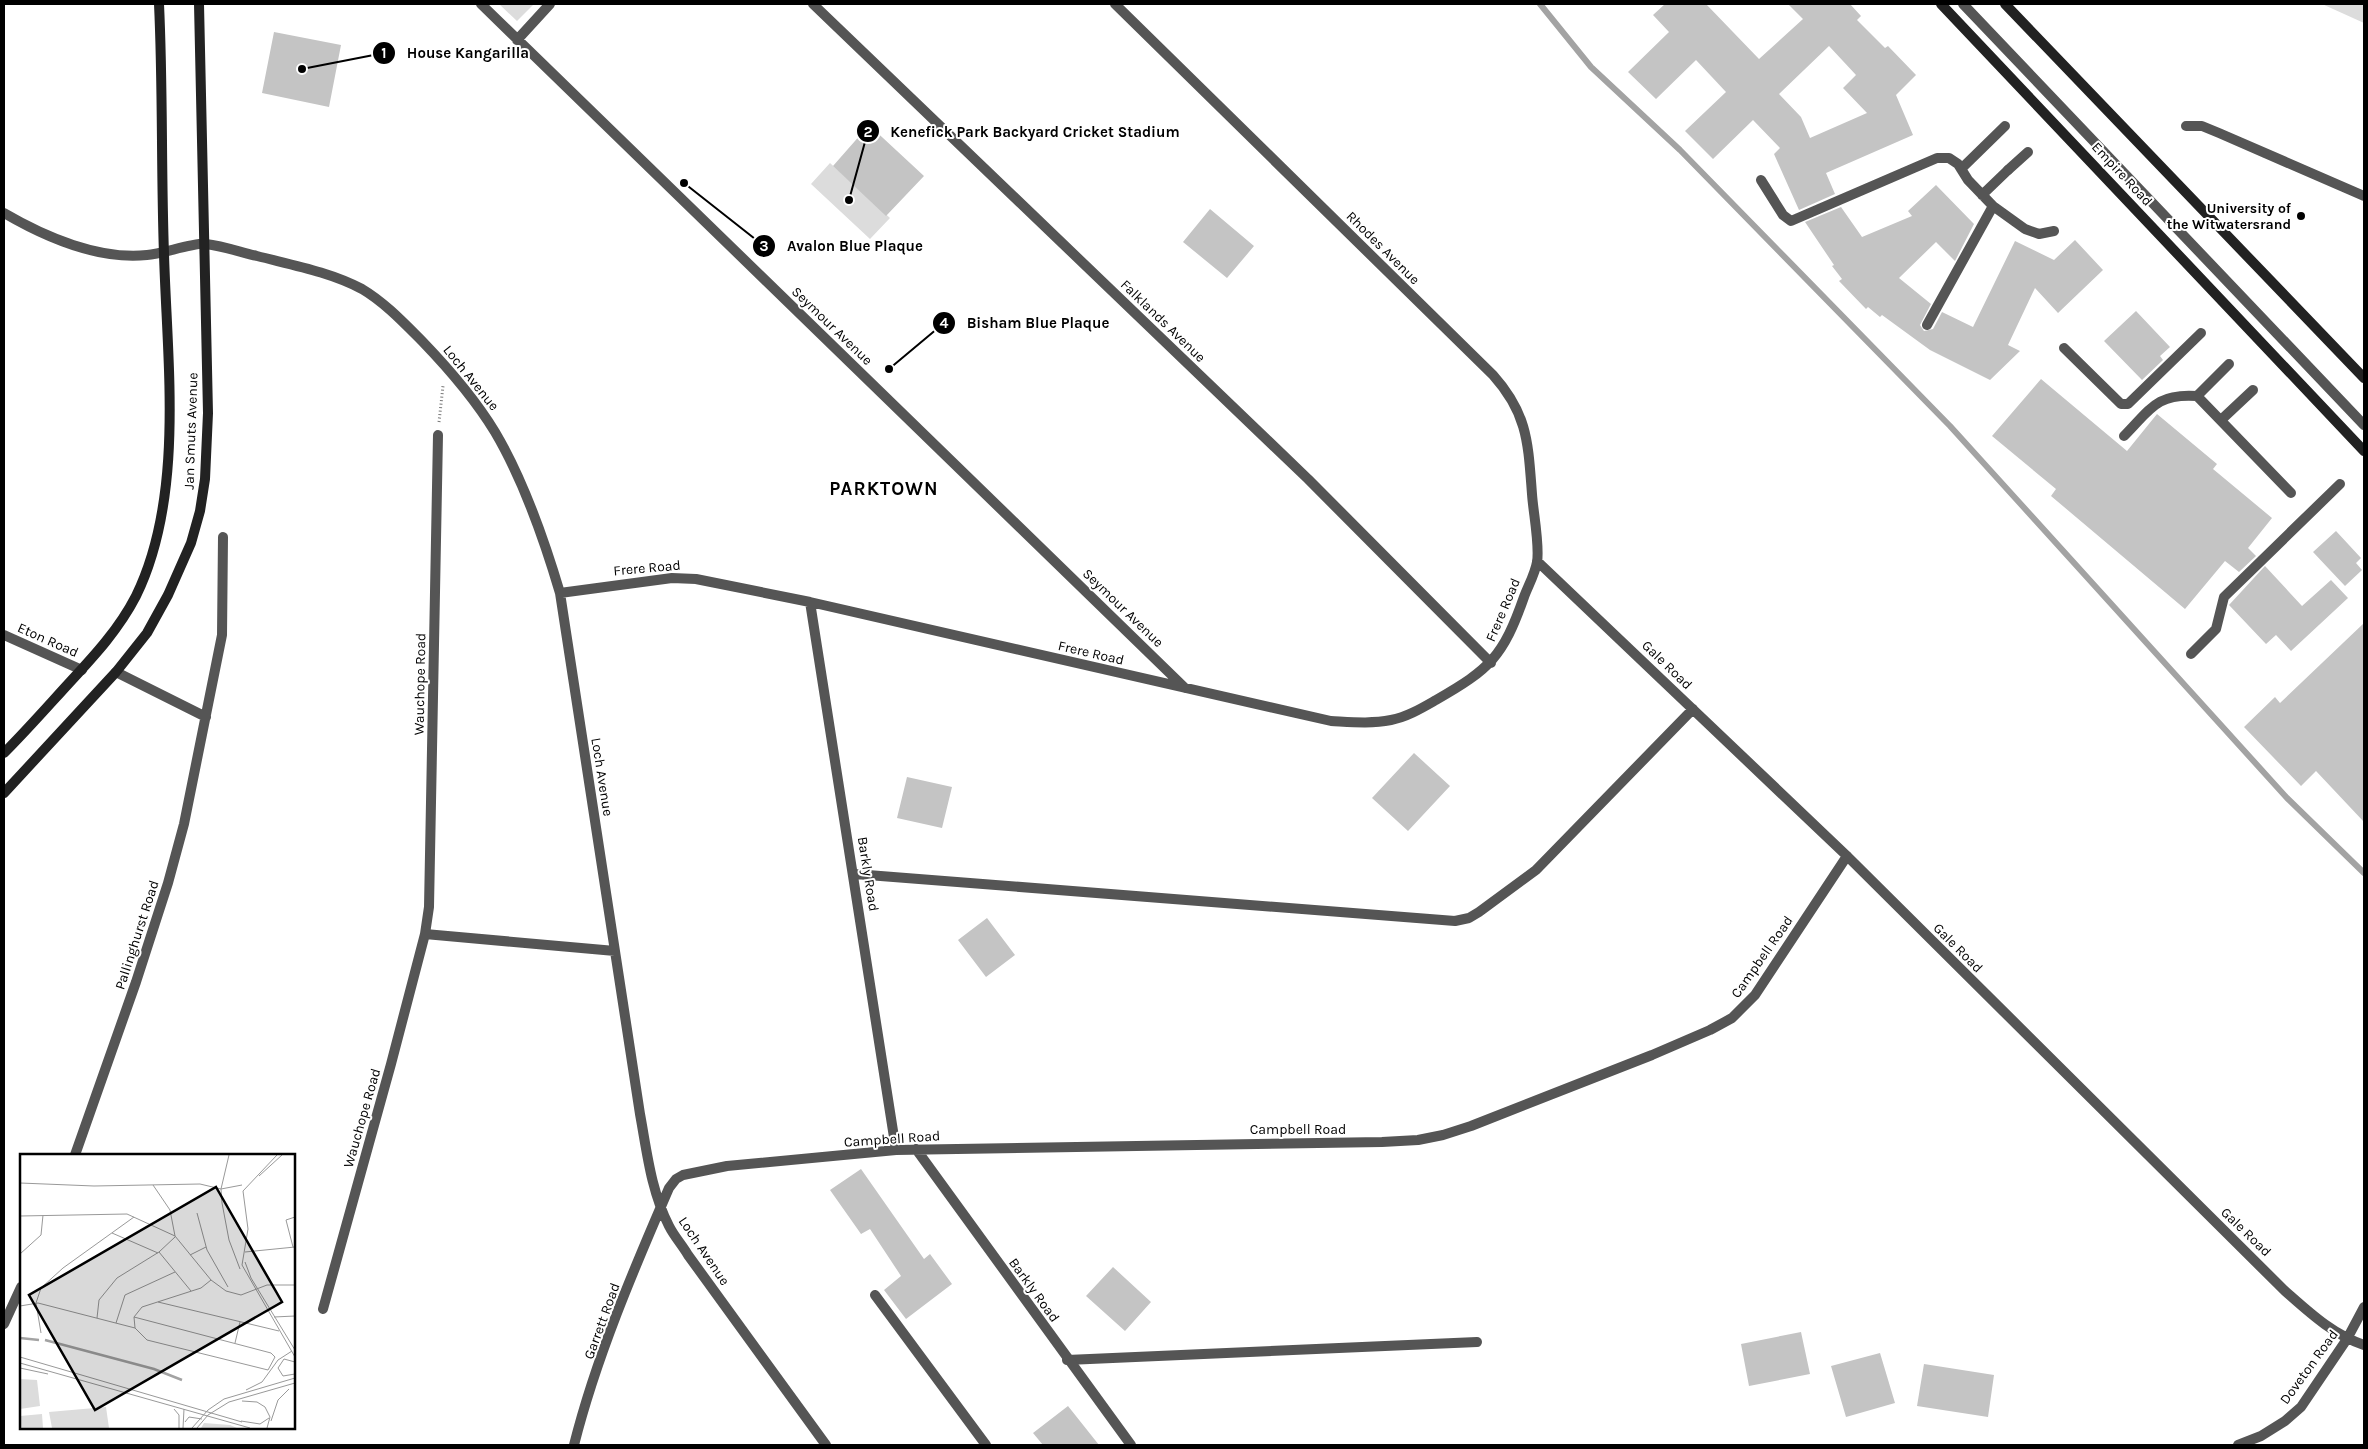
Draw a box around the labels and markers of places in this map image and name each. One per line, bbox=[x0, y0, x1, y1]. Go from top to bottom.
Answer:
callout: House Kangarilla bbox=[372, 38, 539, 68]
callout: Kenefick Park Backyard Cricket Stadium bbox=[855, 116, 1190, 146]
place label: University of the Witwatersrand bbox=[2167, 200, 2292, 233]
marker: University of the Witwatersrand bbox=[2295, 210, 2307, 222]
callout: Avalon Blue Plaque bbox=[752, 231, 933, 261]
callout: Bisham Blue Plaque bbox=[932, 308, 1120, 338]

